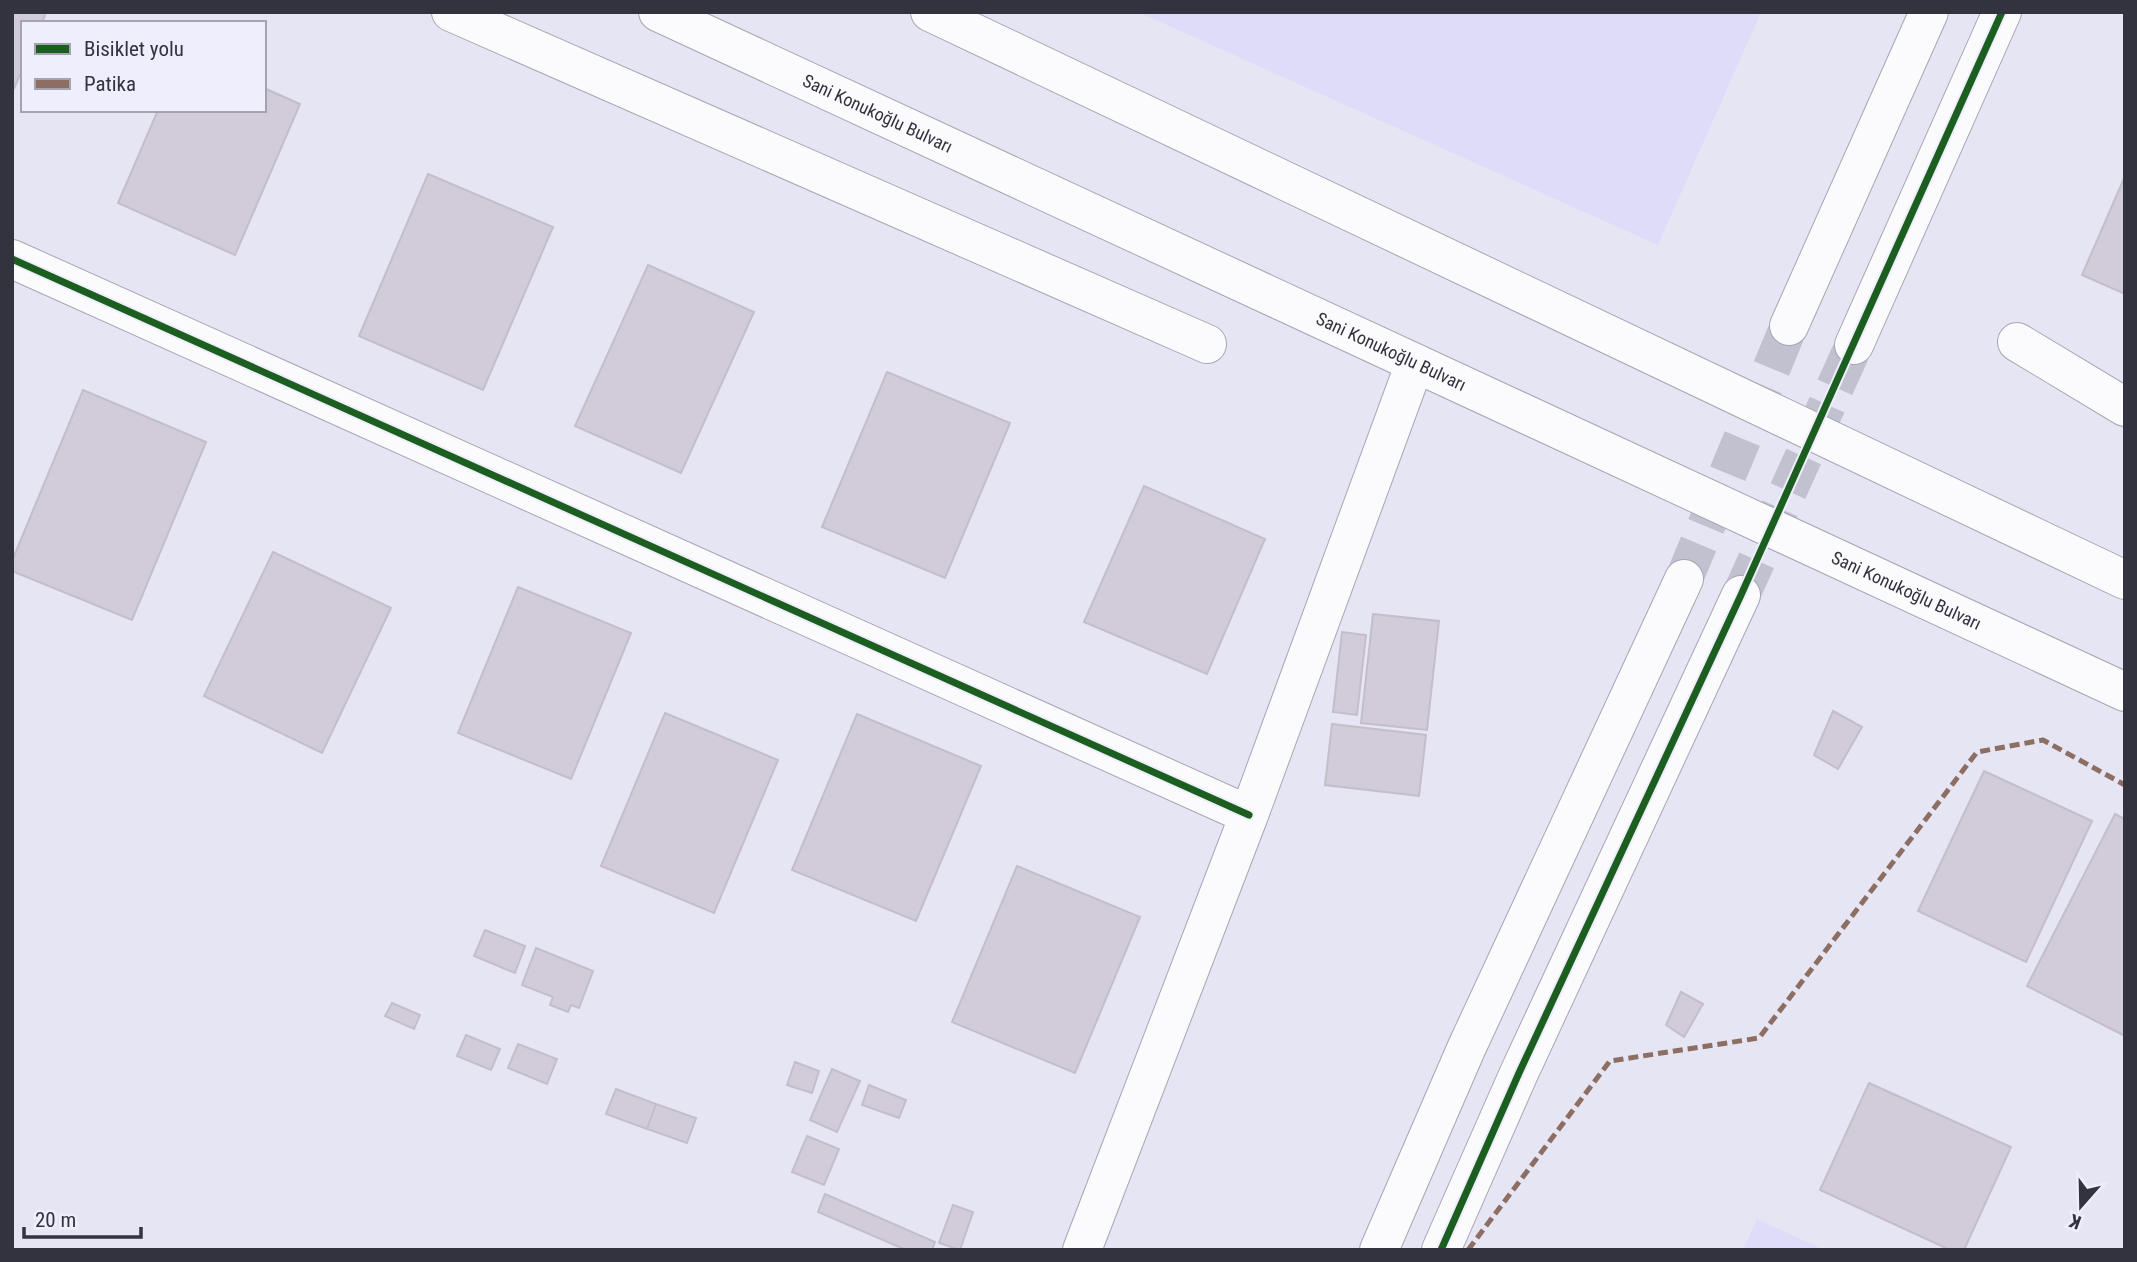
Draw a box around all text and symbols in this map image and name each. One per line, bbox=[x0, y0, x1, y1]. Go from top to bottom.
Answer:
legend bbox=[21, 21, 266, 112]
text: Bisiklet yolu bbox=[84, 37, 184, 61]
street label: Sani Konukoğlu Bulvarı bbox=[800, 70, 956, 157]
text: Patika bbox=[84, 72, 136, 96]
street label: Sani Konukoğlu Bulvarı bbox=[1313, 308, 1470, 395]
street label: Sani Konukoğlu Bulvarı bbox=[1828, 546, 1985, 634]
north arrow bbox=[2046, 1171, 2116, 1241]
scale bar bbox=[24, 1196, 142, 1240]
text: 20 m bbox=[35, 1208, 76, 1232]
text: K bbox=[2066, 1209, 2084, 1234]

